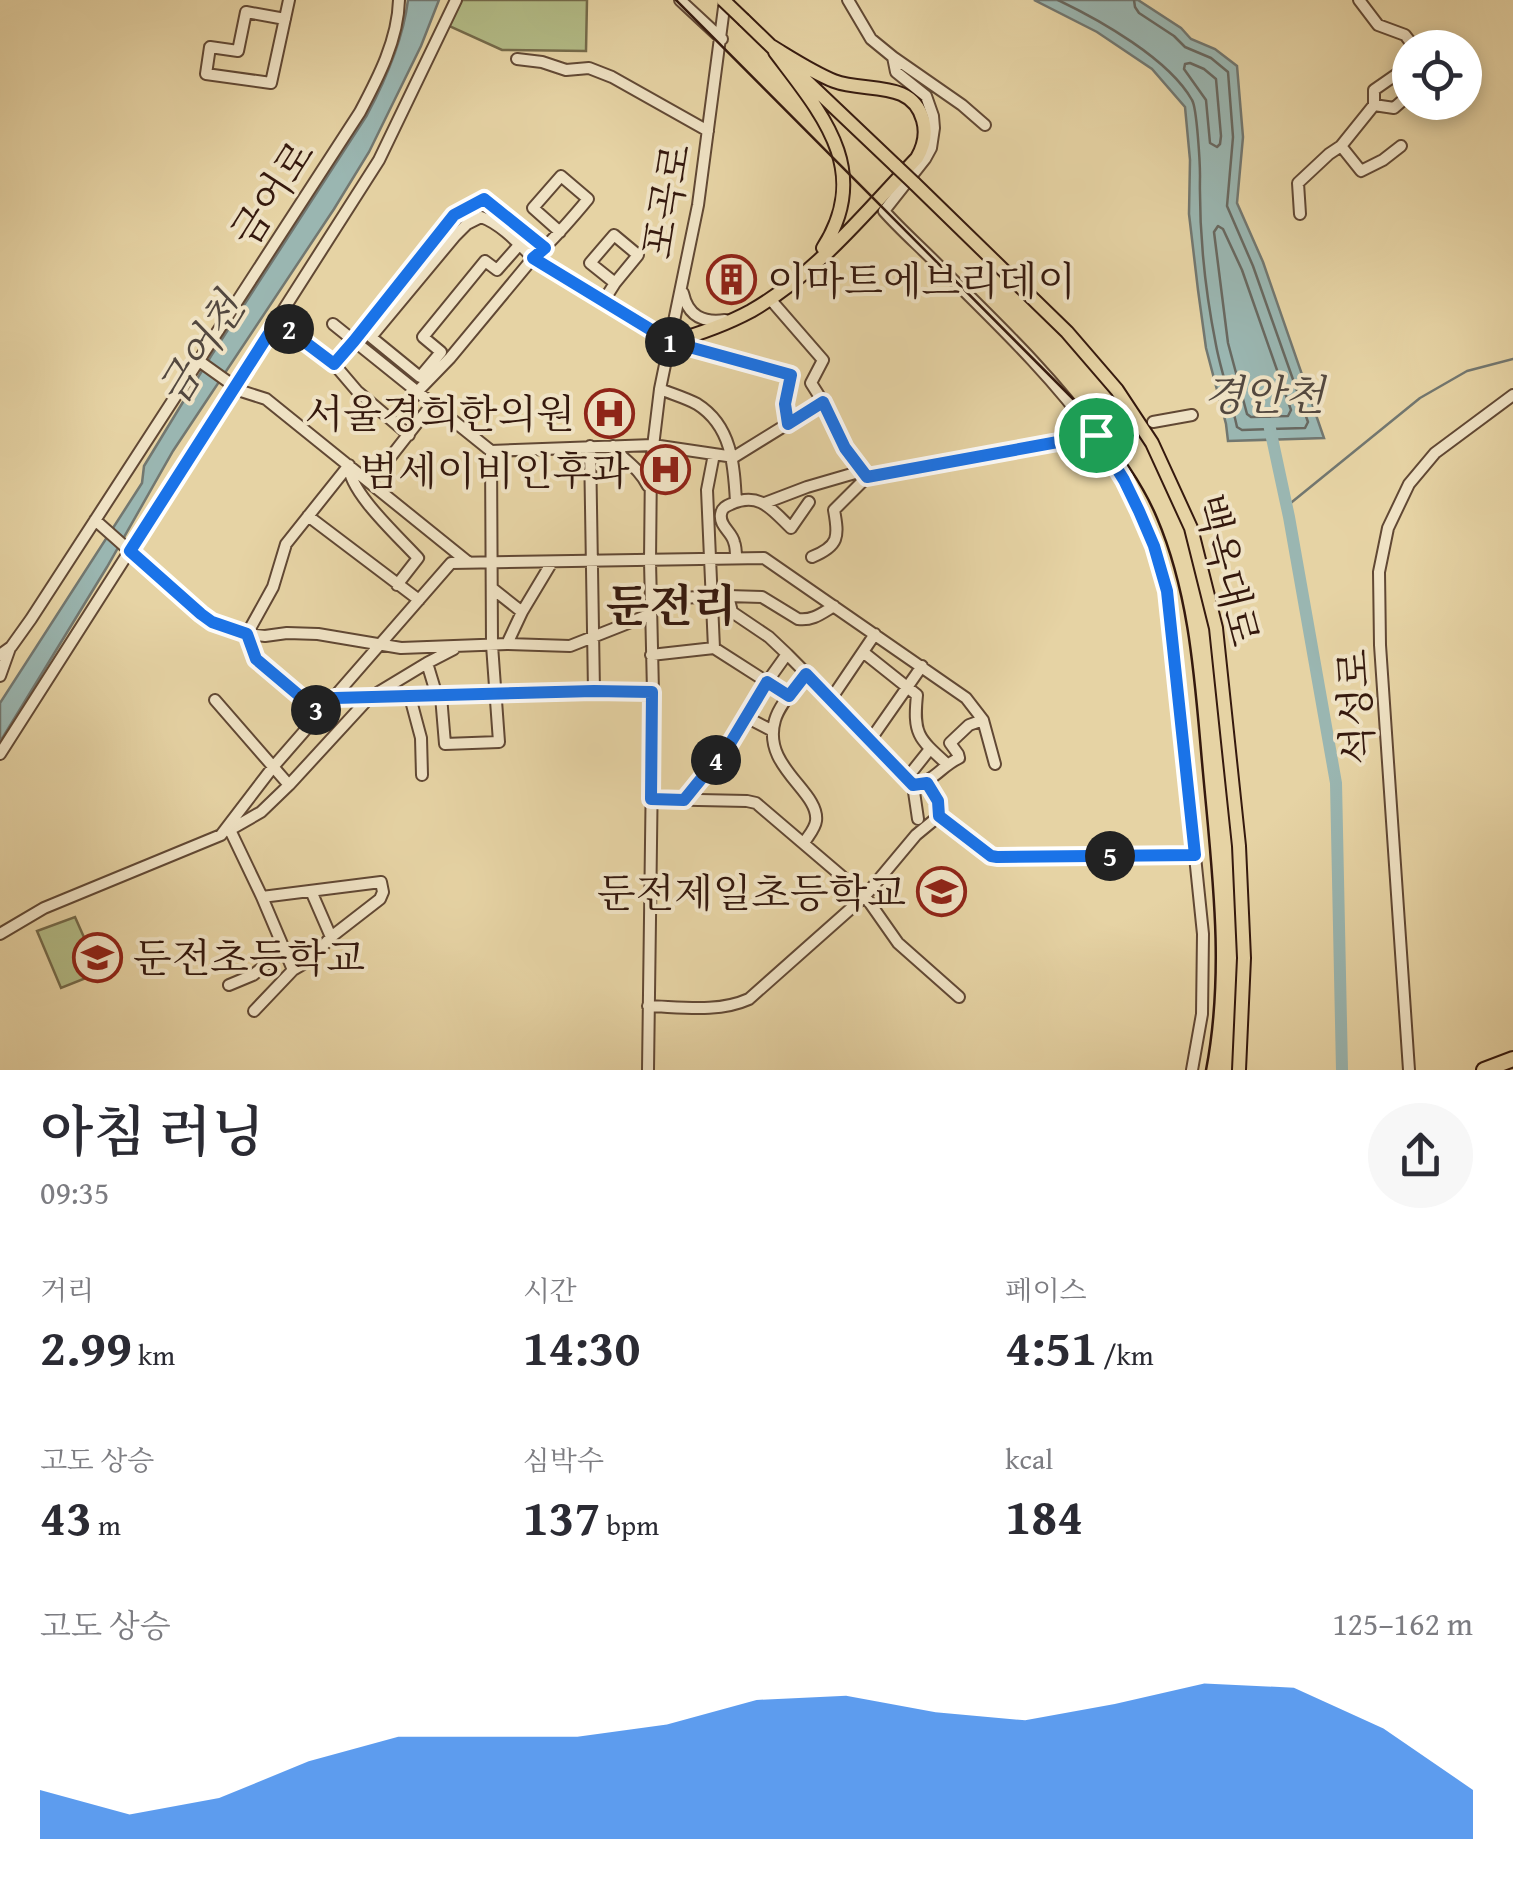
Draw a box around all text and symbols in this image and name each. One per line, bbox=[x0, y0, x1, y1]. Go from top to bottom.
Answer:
map controls bbox=[1392, 30, 1482, 120]
button: locate bbox=[1392, 30, 1482, 120]
street label: 금어로 bbox=[216, 128, 328, 258]
street label: 포곡로 bbox=[627, 139, 705, 263]
place label: 이마트에브리데이 bbox=[767, 251, 1076, 310]
building icon: 이마트에브리데이 bbox=[706, 254, 758, 306]
water label: 금어천 bbox=[142, 279, 259, 417]
pin: 2 bbox=[264, 304, 314, 354]
text: 2 bbox=[282, 308, 296, 349]
pin: 1 bbox=[645, 317, 695, 367]
text: 1 bbox=[663, 321, 677, 362]
water label: 경안천 bbox=[1203, 364, 1327, 425]
place label: 서울경희한의원 bbox=[305, 384, 575, 443]
hospital icon: 서울경희한의원 bbox=[584, 387, 636, 439]
pin bbox=[1054, 393, 1139, 478]
icon: arrive bbox=[1069, 408, 1124, 463]
place label: 범세이비인후과 bbox=[360, 441, 630, 500]
hospital icon: 범세이비인후과 bbox=[639, 444, 691, 496]
street label: 백옥대로 bbox=[1181, 488, 1275, 652]
district label: 둔전리 bbox=[606, 572, 736, 637]
street label: 석성로 bbox=[1323, 648, 1387, 766]
pin: 3 bbox=[291, 685, 341, 735]
text: 3 bbox=[309, 689, 323, 730]
pin: 4 bbox=[691, 735, 741, 785]
text: 4 bbox=[709, 739, 723, 780]
pin: 5 bbox=[1085, 831, 1135, 881]
text: 5 bbox=[1103, 835, 1117, 876]
place label: 둔전제일초등학교 bbox=[597, 863, 906, 922]
school or university icon: 둔전제일초등학교 bbox=[915, 866, 967, 918]
place label: 둔전초등학교 bbox=[133, 928, 365, 987]
school or university icon: 둔전초등학교 bbox=[72, 931, 124, 983]
text: 아침 러닝 bbox=[40, 1091, 265, 1171]
button: share bbox=[1368, 1103, 1473, 1208]
text: 09:35 bbox=[40, 1169, 109, 1216]
text: 거리 bbox=[40, 1269, 94, 1310]
text: 시간 bbox=[523, 1269, 577, 1310]
text: 페이스 bbox=[1005, 1269, 1086, 1310]
text: 2.99 bbox=[40, 1310, 132, 1383]
text: 14:30 bbox=[523, 1310, 640, 1383]
text: 4:51 bbox=[1005, 1310, 1097, 1383]
text: km bbox=[132, 1334, 175, 1375]
text: /km bbox=[1097, 1334, 1154, 1375]
text: kcal bbox=[1005, 1438, 1053, 1479]
text: 고도 상승 bbox=[40, 1439, 154, 1480]
text: 심박수 bbox=[523, 1439, 604, 1480]
text: 184 bbox=[1005, 1479, 1083, 1552]
text: 43 bbox=[40, 1480, 92, 1553]
text: 137 bbox=[523, 1480, 600, 1553]
text: m bbox=[92, 1504, 121, 1545]
text: bpm bbox=[600, 1504, 659, 1545]
text: 125–162 m bbox=[1332, 1600, 1473, 1647]
text: 고도 상승 bbox=[40, 1602, 171, 1649]

